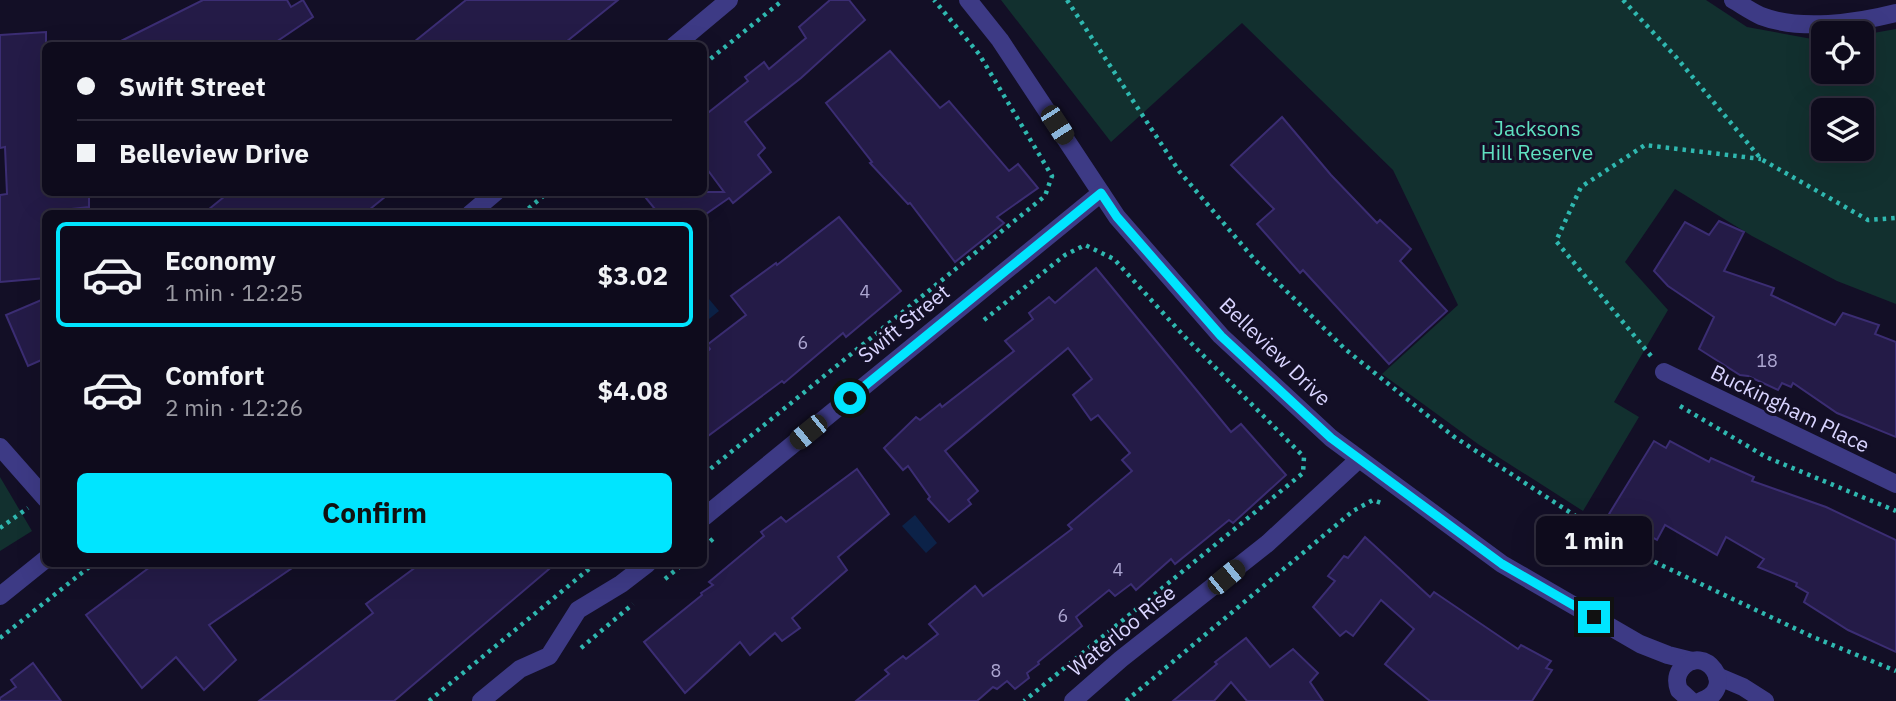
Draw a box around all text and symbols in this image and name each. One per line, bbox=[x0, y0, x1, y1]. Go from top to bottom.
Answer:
map controls bbox=[1811, 21, 1874, 161]
button: locate bbox=[1811, 21, 1874, 84]
text: Swift Street bbox=[119, 69, 266, 103]
button: layers bbox=[1811, 98, 1874, 161]
car bbox=[1037, 102, 1078, 148]
park label: Jacksons Hill Reserve bbox=[1481, 114, 1593, 166]
text: Belleview Drive bbox=[119, 136, 309, 170]
icon: car bbox=[81, 243, 144, 306]
text: Economy bbox=[165, 243, 276, 277]
text: $3.02 bbox=[598, 258, 668, 292]
text: 1 min · 12:25 bbox=[165, 277, 303, 307]
street label: Swift Street bbox=[852, 278, 955, 369]
house number: 4 bbox=[860, 280, 871, 303]
street label: Belleview Drive bbox=[1214, 291, 1337, 412]
house number: 6 bbox=[798, 331, 808, 354]
house number: 18 bbox=[1756, 349, 1778, 372]
street label: Buckingham Place bbox=[1706, 357, 1875, 459]
icon: car bbox=[81, 358, 144, 421]
text: Comfort bbox=[165, 358, 264, 392]
text: $4.08 bbox=[598, 373, 668, 407]
route start bbox=[834, 382, 866, 414]
text: 2 min · 12:26 bbox=[165, 392, 303, 422]
car bbox=[786, 411, 831, 453]
button: Confirm bbox=[77, 473, 672, 553]
callout: 1 min bbox=[1536, 516, 1652, 564]
text: 1 min bbox=[1564, 525, 1624, 555]
car bbox=[1204, 556, 1249, 598]
house number: 4 bbox=[1113, 558, 1124, 581]
street label: Waterloo Rise bbox=[1062, 578, 1181, 682]
route end bbox=[1578, 601, 1610, 633]
house number: 6 bbox=[1058, 604, 1068, 627]
house number: 8 bbox=[991, 659, 1001, 682]

